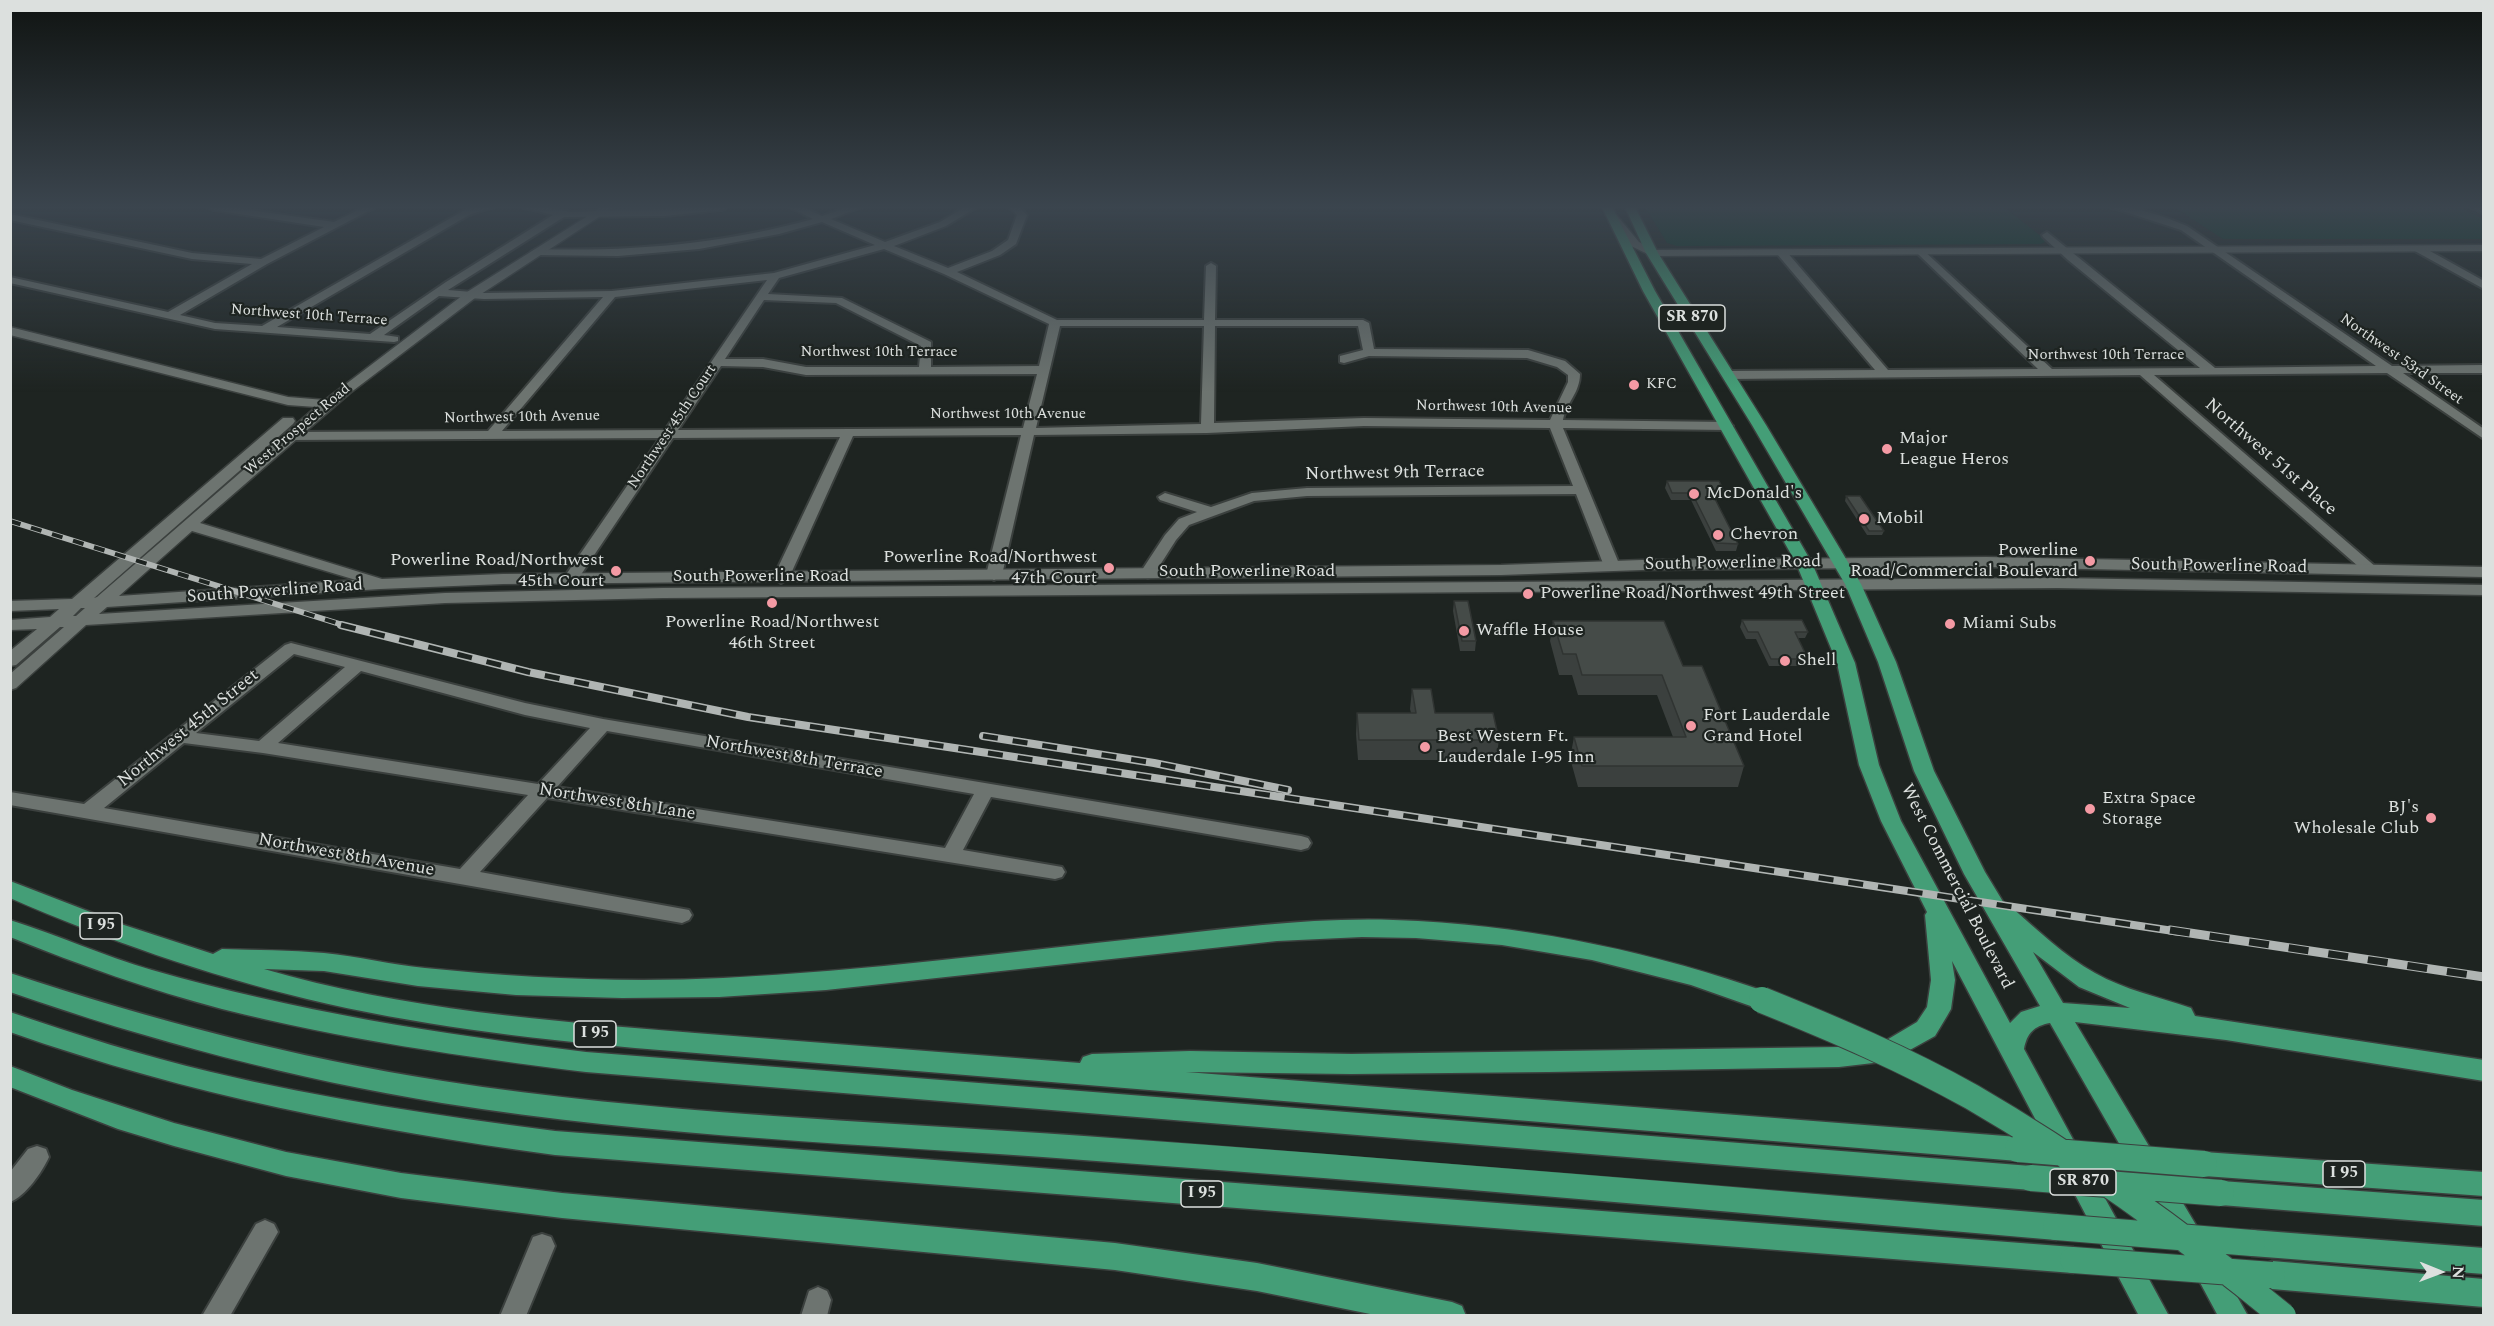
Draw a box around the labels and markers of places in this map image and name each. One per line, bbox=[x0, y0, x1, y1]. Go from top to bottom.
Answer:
place label: KFC bbox=[1646, 376, 1677, 394]
marker: KFC bbox=[1627, 378, 1641, 392]
place label: Major League Heros bbox=[1899, 428, 2009, 470]
marker: Major League Heros bbox=[1880, 442, 1894, 456]
place label: McDonald's bbox=[1706, 483, 1802, 505]
marker: McDonald's bbox=[1687, 487, 1701, 501]
place label: Mobil bbox=[1876, 508, 1924, 530]
marker: Mobil bbox=[1857, 512, 1871, 526]
place label: Chevron bbox=[1730, 524, 1798, 546]
marker: Chevron bbox=[1711, 528, 1725, 542]
place label: Powerline Road/Commercial Boulevard bbox=[1850, 540, 2078, 582]
place label: Powerline Road/Northwest 47th Court bbox=[883, 547, 1097, 590]
place label: Powerline Road/Northwest 45th Court bbox=[390, 550, 604, 592]
marker: Powerline Road/Commercial Boulevard bbox=[2083, 554, 2097, 568]
marker: Powerline Road/Northwest 47th Court bbox=[1102, 561, 1116, 575]
marker: Powerline Road/Northwest 45th Court bbox=[609, 564, 623, 578]
place label: Powerline Road/Northwest 49th Street bbox=[1540, 583, 1845, 605]
marker: Powerline Road/Northwest 49th Street bbox=[1521, 587, 1535, 601]
marker: Powerline Road/Northwest 46th Street bbox=[765, 596, 779, 610]
place label: Powerline Road/Northwest 46th Street bbox=[665, 612, 879, 654]
place label: Miami Subs bbox=[1962, 613, 2057, 635]
marker: Miami Subs bbox=[1943, 617, 1957, 631]
place label: Waffle House bbox=[1476, 620, 1584, 642]
marker: Waffle House bbox=[1457, 624, 1471, 638]
place label: Shell bbox=[1797, 650, 1836, 672]
marker: Shell bbox=[1778, 654, 1792, 668]
place label: Fort Lauderdale Grand Hotel bbox=[1703, 705, 1830, 748]
marker: Fort Lauderdale Grand Hotel bbox=[1684, 719, 1698, 733]
place label: Best Western Ft. Lauderdale I-95 Inn bbox=[1437, 726, 1595, 768]
marker: Best Western Ft. Lauderdale I-95 Inn bbox=[1418, 740, 1432, 754]
place label: Extra Space Storage bbox=[2102, 788, 2196, 830]
place label: BJ's Wholesale Club bbox=[2294, 797, 2419, 840]
marker: Extra Space Storage bbox=[2083, 802, 2097, 816]
marker: BJ's Wholesale Club bbox=[2424, 811, 2438, 825]

